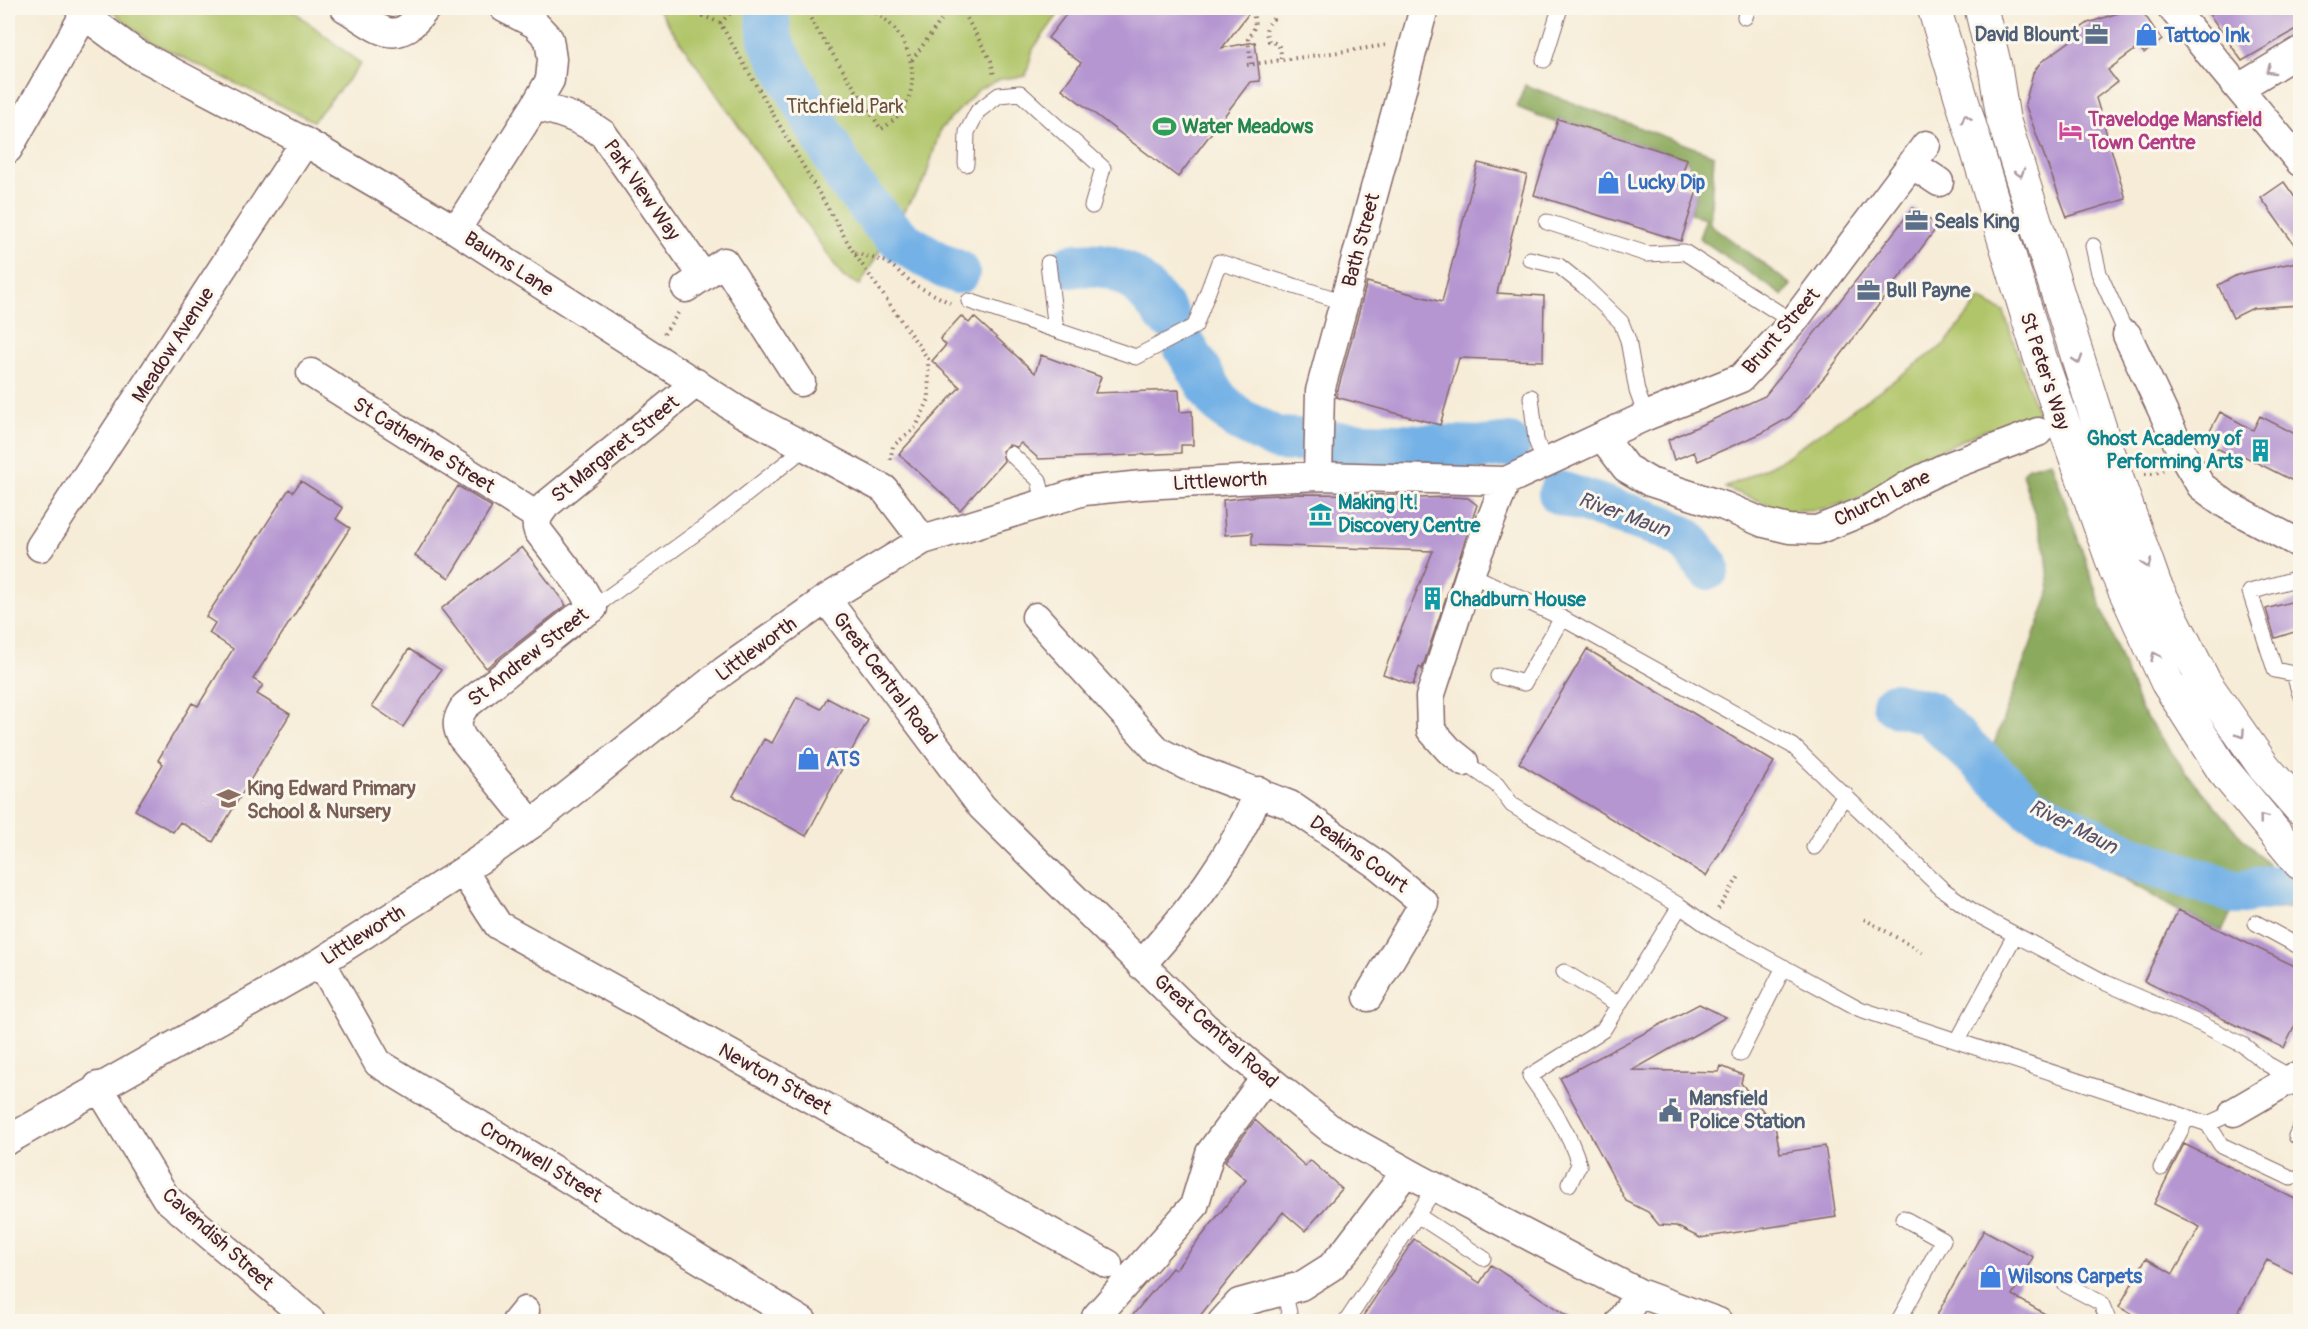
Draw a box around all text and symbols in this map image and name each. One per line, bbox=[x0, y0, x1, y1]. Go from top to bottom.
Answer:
office icon: David Blount bbox=[2084, 21, 2110, 47]
place label: David Blount bbox=[1974, 22, 2080, 47]
shop icon: Tattoo Ink bbox=[2133, 22, 2159, 48]
place label: Tattoo Ink bbox=[2163, 23, 2251, 48]
one-way arrow bbox=[2266, 62, 2276, 74]
park label: Titchfield Park bbox=[786, 94, 905, 119]
place label: Travelodge Mansfield Town Centre bbox=[2087, 107, 2262, 155]
sports icon: Water Meadows bbox=[1151, 113, 1177, 139]
one-way arrow bbox=[1961, 113, 1973, 123]
place label: Water Meadows bbox=[1182, 114, 1313, 139]
hotel icon: Travelodge Mansfield Town Centre bbox=[2057, 118, 2083, 144]
street label: Park View Way bbox=[598, 135, 686, 246]
one-way arrow bbox=[2013, 167, 2025, 178]
shop icon: Lucky Dip bbox=[1596, 169, 1622, 195]
place label: Lucky Dip bbox=[1627, 170, 1706, 195]
street label: Bath Street bbox=[1336, 189, 1386, 290]
office icon: Seals King bbox=[1903, 208, 1929, 234]
place label: Seals King bbox=[1934, 209, 2020, 234]
street label: Baums Lane bbox=[460, 226, 559, 302]
office icon: Bull Payne bbox=[1855, 277, 1881, 303]
place label: Bull Payne bbox=[1886, 278, 1972, 303]
street label: Meadow Avenue bbox=[126, 282, 220, 408]
street label: Brunt Street bbox=[1737, 282, 1826, 379]
street label: St Peter's Way bbox=[2014, 309, 2076, 433]
one-way arrow bbox=[2071, 354, 2083, 365]
street label: St Margaret Street bbox=[546, 389, 685, 508]
street label: St Catherine Street bbox=[348, 391, 500, 499]
place label: Ghost Academy of Performing Arts bbox=[2087, 426, 2244, 474]
building icon: Ghost Academy of Performing Arts bbox=[2248, 437, 2274, 463]
street label: Church Lane bbox=[1830, 464, 1934, 532]
street label: Littleworth bbox=[1172, 466, 1268, 496]
water label: River Maun bbox=[1575, 486, 1674, 544]
place label: Making It! Discovery Centre bbox=[1338, 490, 1482, 538]
museum icon: Making It! Discovery Centre bbox=[1307, 501, 1333, 527]
one-way arrow bbox=[2140, 558, 2153, 569]
building icon: Chadburn House bbox=[1419, 586, 1445, 612]
place label: Chadburn House bbox=[1450, 587, 1587, 612]
street label: St Andrew Street bbox=[462, 601, 594, 712]
street label: Great Central Road bbox=[827, 607, 943, 749]
street label: Littleworth bbox=[710, 611, 802, 687]
one-way arrow bbox=[2151, 652, 2163, 663]
one-way arrow bbox=[2234, 728, 2245, 739]
shop icon: ATS bbox=[795, 746, 821, 772]
place label: ATS bbox=[826, 747, 860, 772]
place label: King Edward Primary School & Nursery bbox=[247, 776, 416, 824]
school or university icon: King Edward Primary School & Nursery bbox=[216, 786, 242, 812]
water label: River Maun bbox=[2024, 793, 2123, 861]
street label: Deakins Court bbox=[1305, 810, 1414, 899]
one-way arrow bbox=[2259, 814, 2270, 825]
street label: Littleworth bbox=[316, 899, 410, 971]
street label: Great Central Road bbox=[1149, 969, 1283, 1093]
street label: Newton Street bbox=[714, 1038, 837, 1121]
place label: Mansfield Police Station bbox=[1689, 1086, 1805, 1134]
public building icon: Mansfield Police Station bbox=[1658, 1097, 1684, 1123]
street label: Cromwell Street bbox=[475, 1116, 608, 1209]
street label: Cavendish Street bbox=[157, 1182, 280, 1296]
shop icon: Wilsons Carpets bbox=[1977, 1263, 2003, 1289]
place label: Wilsons Carpets bbox=[2008, 1264, 2142, 1289]

